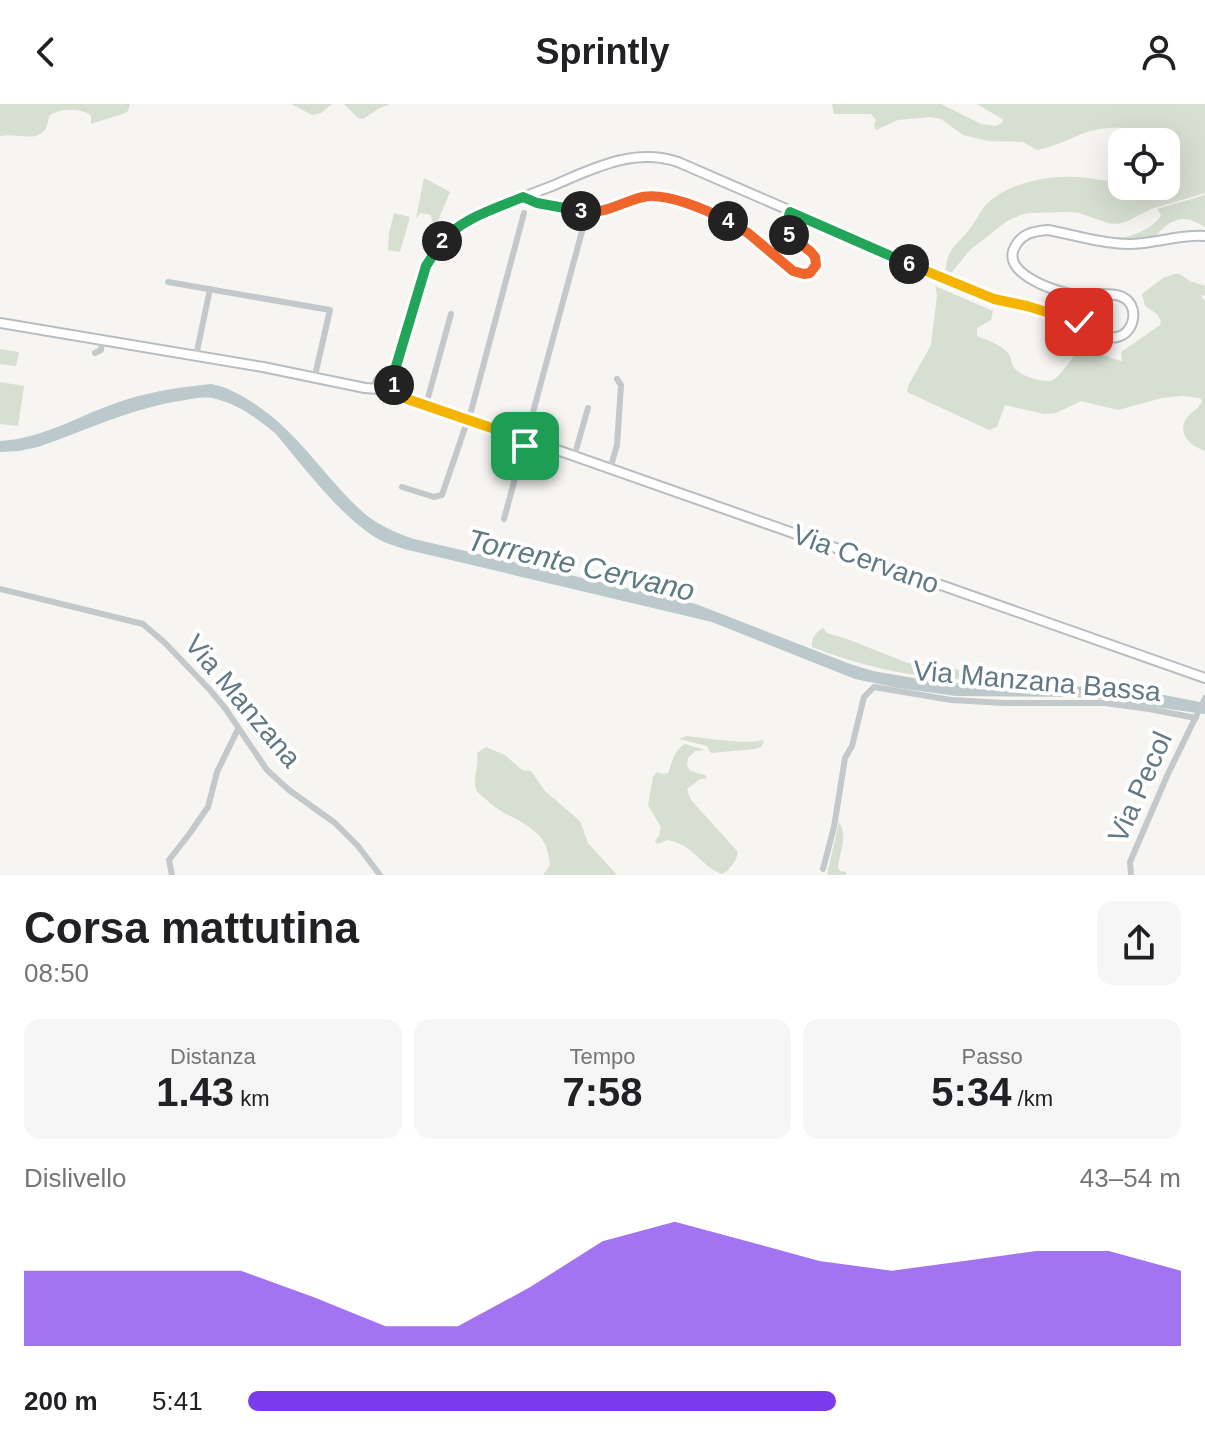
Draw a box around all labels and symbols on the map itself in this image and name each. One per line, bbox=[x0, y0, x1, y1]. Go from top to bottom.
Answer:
pin: 3 bbox=[561, 191, 601, 231]
pin: 4 bbox=[708, 201, 748, 241]
pin: 5 bbox=[769, 215, 809, 255]
pin: 2 bbox=[422, 221, 462, 261]
pin: 6 bbox=[889, 244, 929, 284]
pin bbox=[1045, 288, 1113, 356]
pin: 1 bbox=[374, 365, 414, 405]
pin bbox=[491, 412, 559, 480]
street label: Via Cervano bbox=[789, 518, 943, 600]
water label: Torrente Cervano bbox=[464, 523, 698, 607]
street label: Via Manzana bbox=[179, 629, 308, 774]
street label: Via Manzana Bassa bbox=[912, 655, 1163, 707]
street label: Via Pecol bbox=[1102, 727, 1178, 847]

